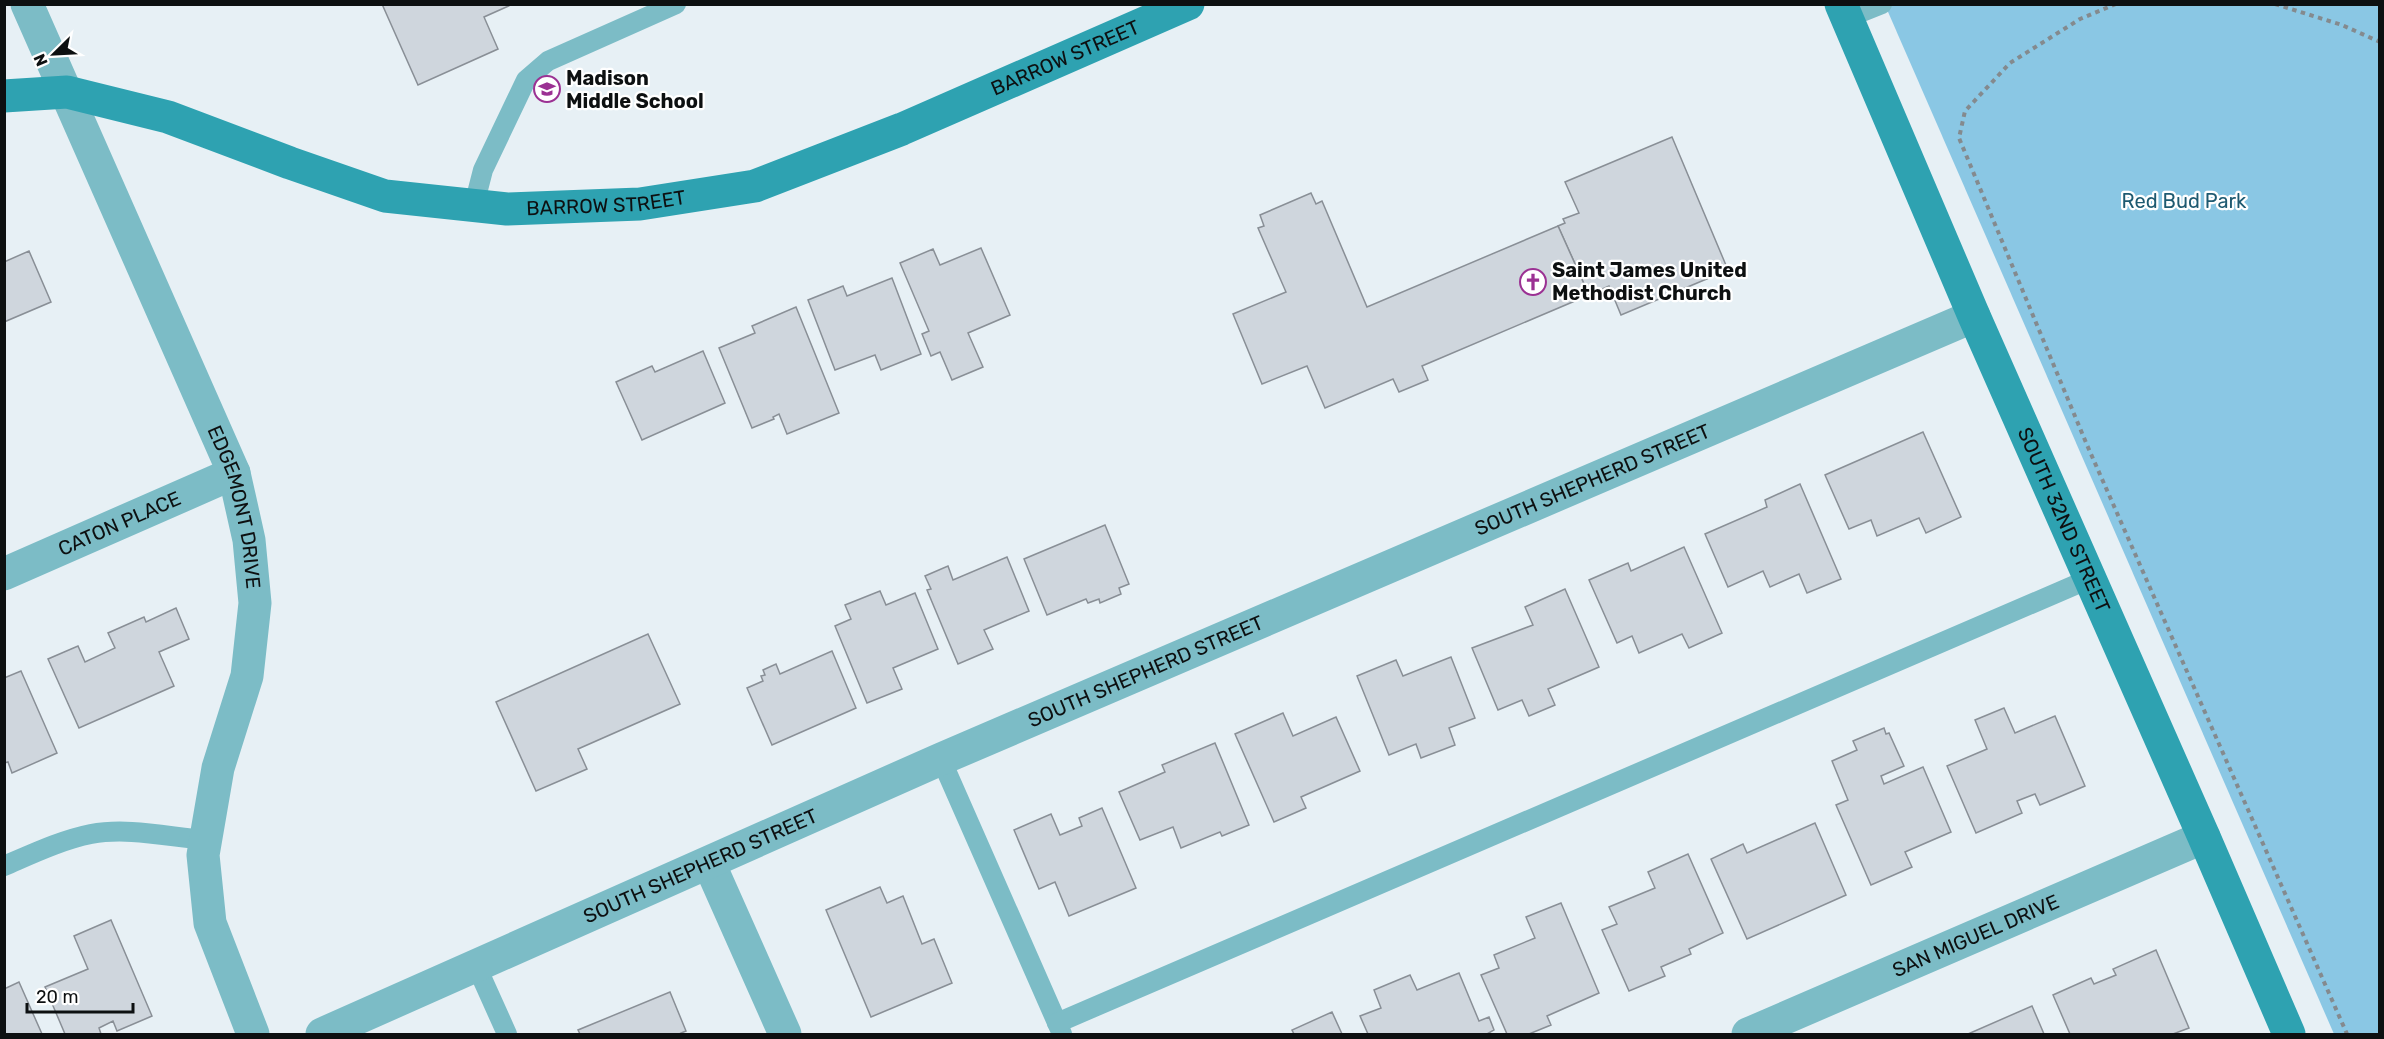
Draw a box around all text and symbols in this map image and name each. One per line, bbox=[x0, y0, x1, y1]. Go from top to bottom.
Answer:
street label: BARROW STREET bbox=[987, 15, 1143, 101]
north arrow bbox=[24, 24, 84, 84]
text: N bbox=[30, 51, 52, 69]
place label: Madison Middle School bbox=[566, 66, 704, 113]
school or university icon: Madison Middle School bbox=[532, 74, 562, 104]
street label: BARROW STREET bbox=[526, 185, 688, 220]
park label: Red Bud Park bbox=[2122, 189, 2247, 213]
place label: Saint James United Methodist Church bbox=[1552, 258, 1747, 305]
church icon: Saint James United Methodist Church bbox=[1518, 267, 1548, 297]
street label: SOUTH SHEPHERD STREET bbox=[1471, 419, 1714, 541]
street label: EDGEMONT DRIVE bbox=[202, 422, 266, 590]
street label: SOUTH 32ND STREET bbox=[2013, 424, 2116, 617]
street label: CATON PLACE bbox=[54, 486, 184, 561]
street label: SOUTH SHEPHERD STREET bbox=[1024, 610, 1267, 732]
street label: SOUTH SHEPHERD STREET bbox=[580, 803, 821, 928]
street label: SAN MIGUEL DRIVE bbox=[1889, 889, 2063, 982]
scale bar bbox=[27, 976, 134, 1014]
text: 20 m bbox=[36, 986, 78, 1008]

